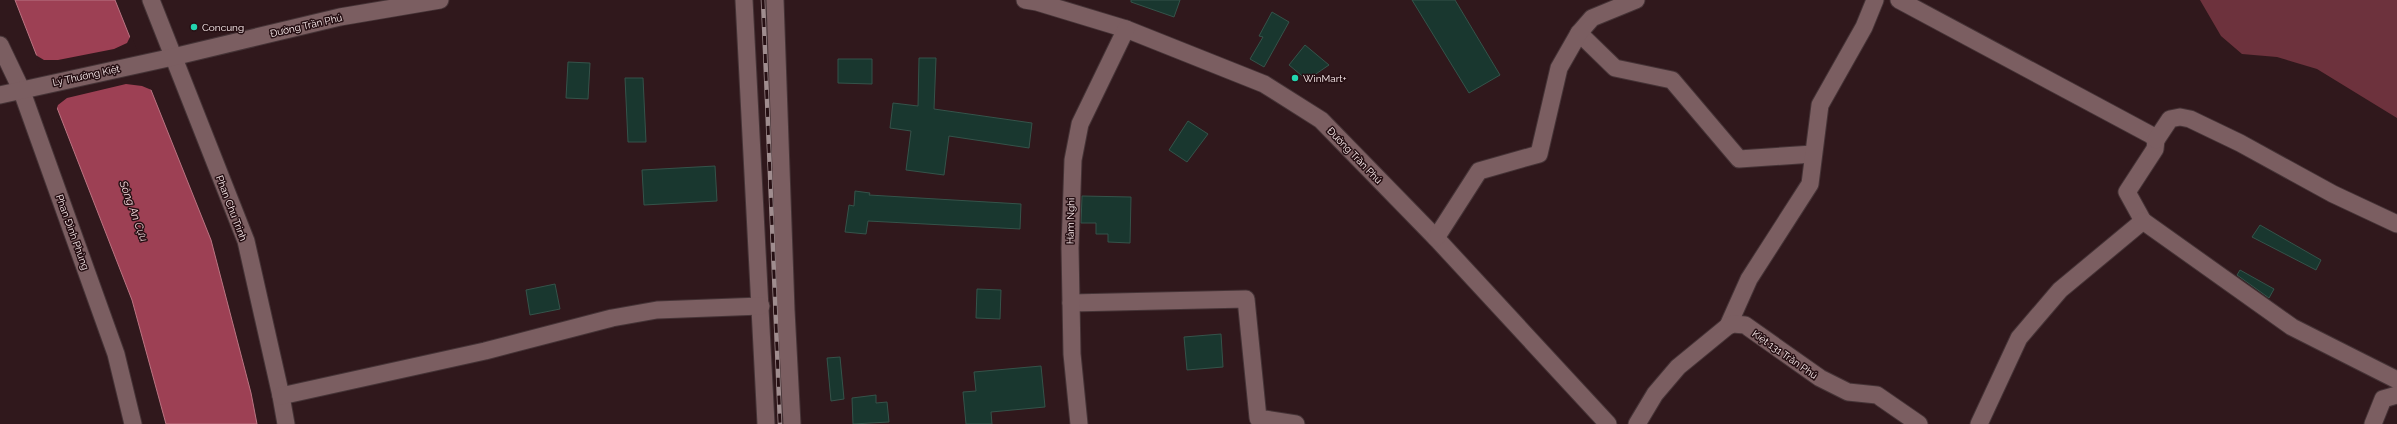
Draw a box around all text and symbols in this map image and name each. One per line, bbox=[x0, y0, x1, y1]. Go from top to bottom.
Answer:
street label: Đường Trần Phú bbox=[269, 12, 343, 39]
marker: Concung bbox=[189, 22, 199, 32]
place label: Concung bbox=[202, 22, 244, 33]
street label: Lý Thường Kiệt bbox=[51, 63, 121, 88]
marker: WinMart+ bbox=[1290, 73, 1300, 83]
place label: WinMart+ bbox=[1303, 73, 1347, 84]
street label: Đường Trần Phú bbox=[1325, 125, 1384, 186]
street label: Phan Chu Trinh bbox=[214, 174, 249, 243]
water label: Sông An Cựu bbox=[116, 178, 151, 243]
street label: Phan Đình Phùng bbox=[54, 193, 91, 271]
street label: Hàm Nghi bbox=[1065, 198, 1076, 244]
street label: Kiệt 131 Trần Phú bbox=[1750, 328, 1819, 381]

